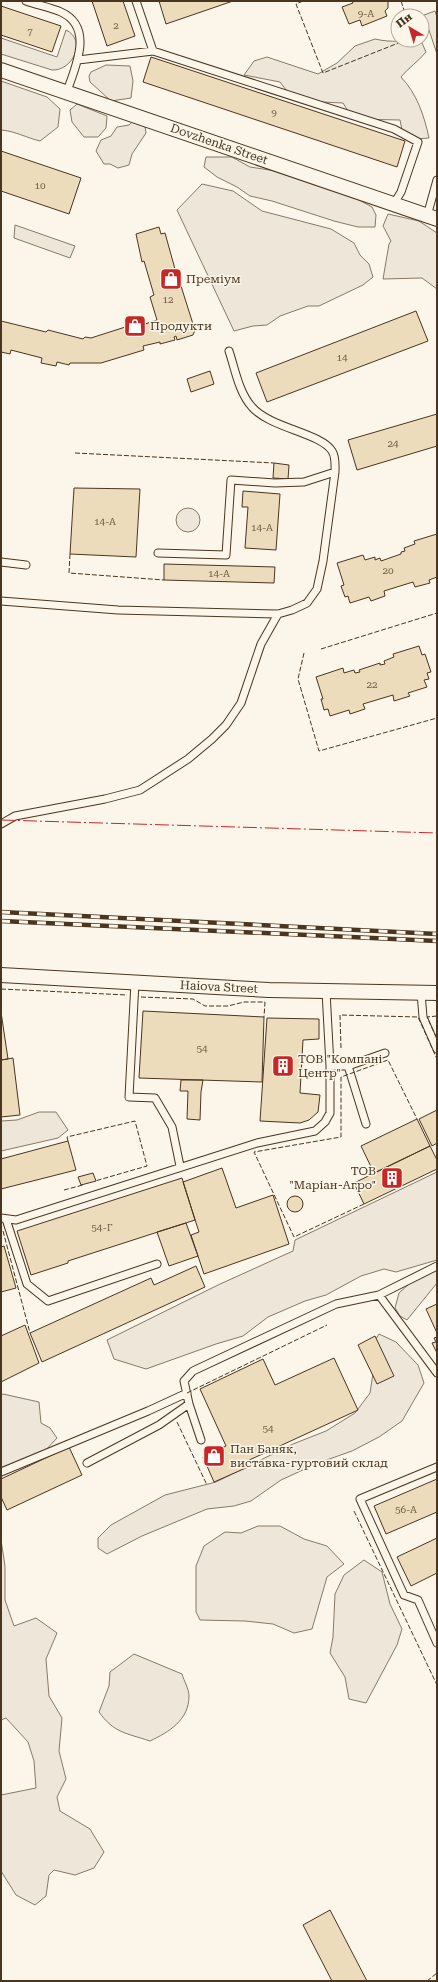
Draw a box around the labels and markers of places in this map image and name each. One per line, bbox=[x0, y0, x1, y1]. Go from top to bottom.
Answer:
shop icon: Преміум bbox=[158, 266, 184, 292]
place label: Преміум bbox=[186, 272, 241, 286]
shop icon: Продукти bbox=[122, 313, 148, 339]
place label: Продукти bbox=[150, 319, 212, 333]
place label: ТОВ "Компані Центр" bbox=[298, 1052, 383, 1080]
building icon: ТОВ "Компані Центр" bbox=[270, 1053, 296, 1079]
place label: ТОВ "Маріан-Агро" bbox=[289, 1164, 376, 1192]
building icon: ТОВ "Маріан-Агро" bbox=[379, 1165, 405, 1191]
place label: Пан Баняк, виставка-гуртовий склад bbox=[230, 1442, 388, 1470]
shop icon: Пан Баняк, виставка-гуртовий склад bbox=[201, 1443, 227, 1469]

